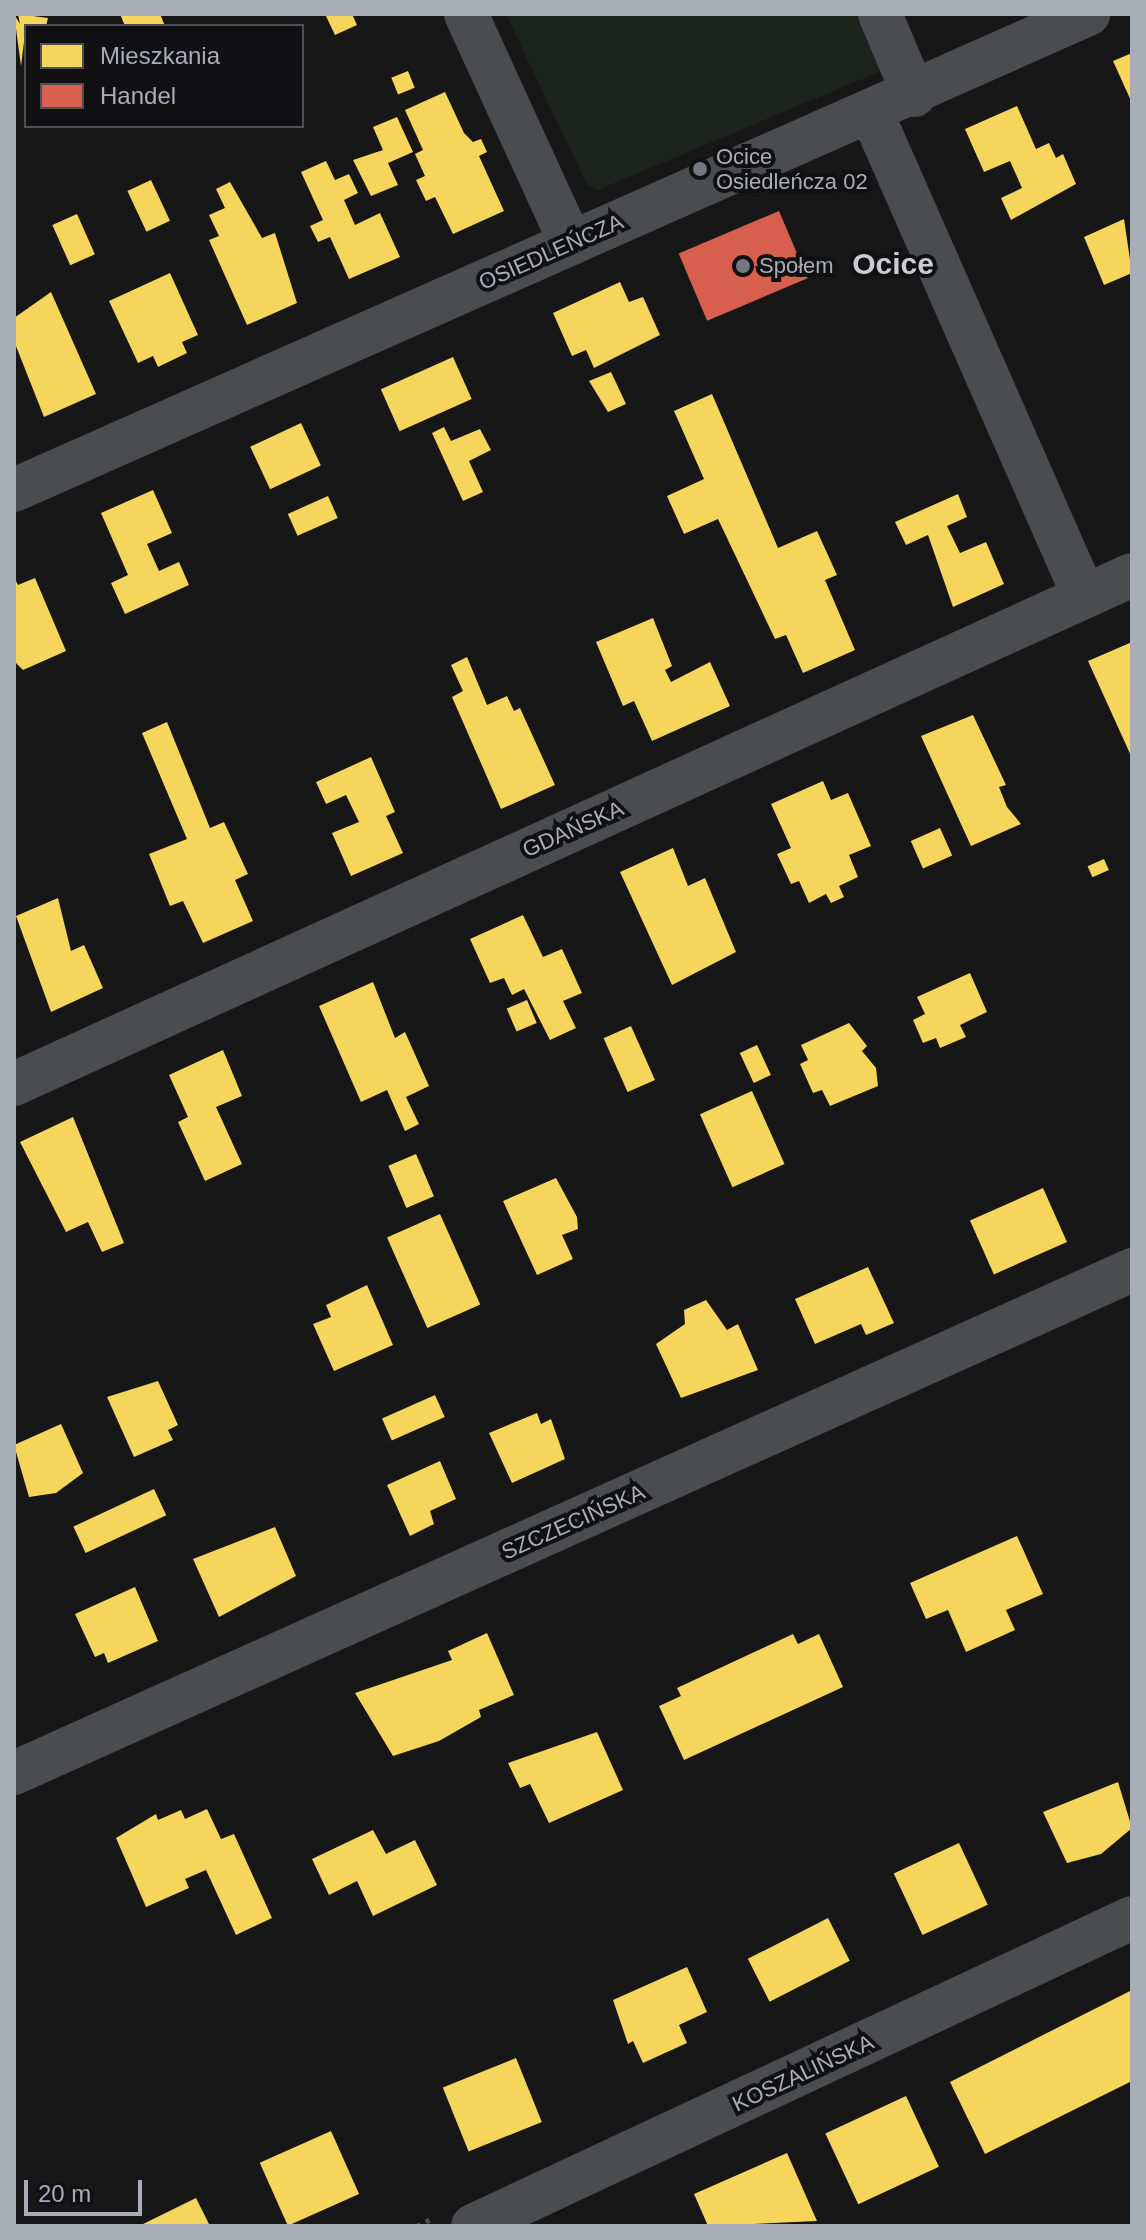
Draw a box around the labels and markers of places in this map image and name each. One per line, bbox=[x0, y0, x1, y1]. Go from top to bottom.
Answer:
place label: Ocice Osiedleńcza 02 bbox=[716, 143, 868, 194]
marker: Ocice Osiedleńcza 02 bbox=[691, 160, 709, 178]
place label: Społem bbox=[759, 253, 834, 279]
marker: Społem bbox=[734, 257, 752, 275]

